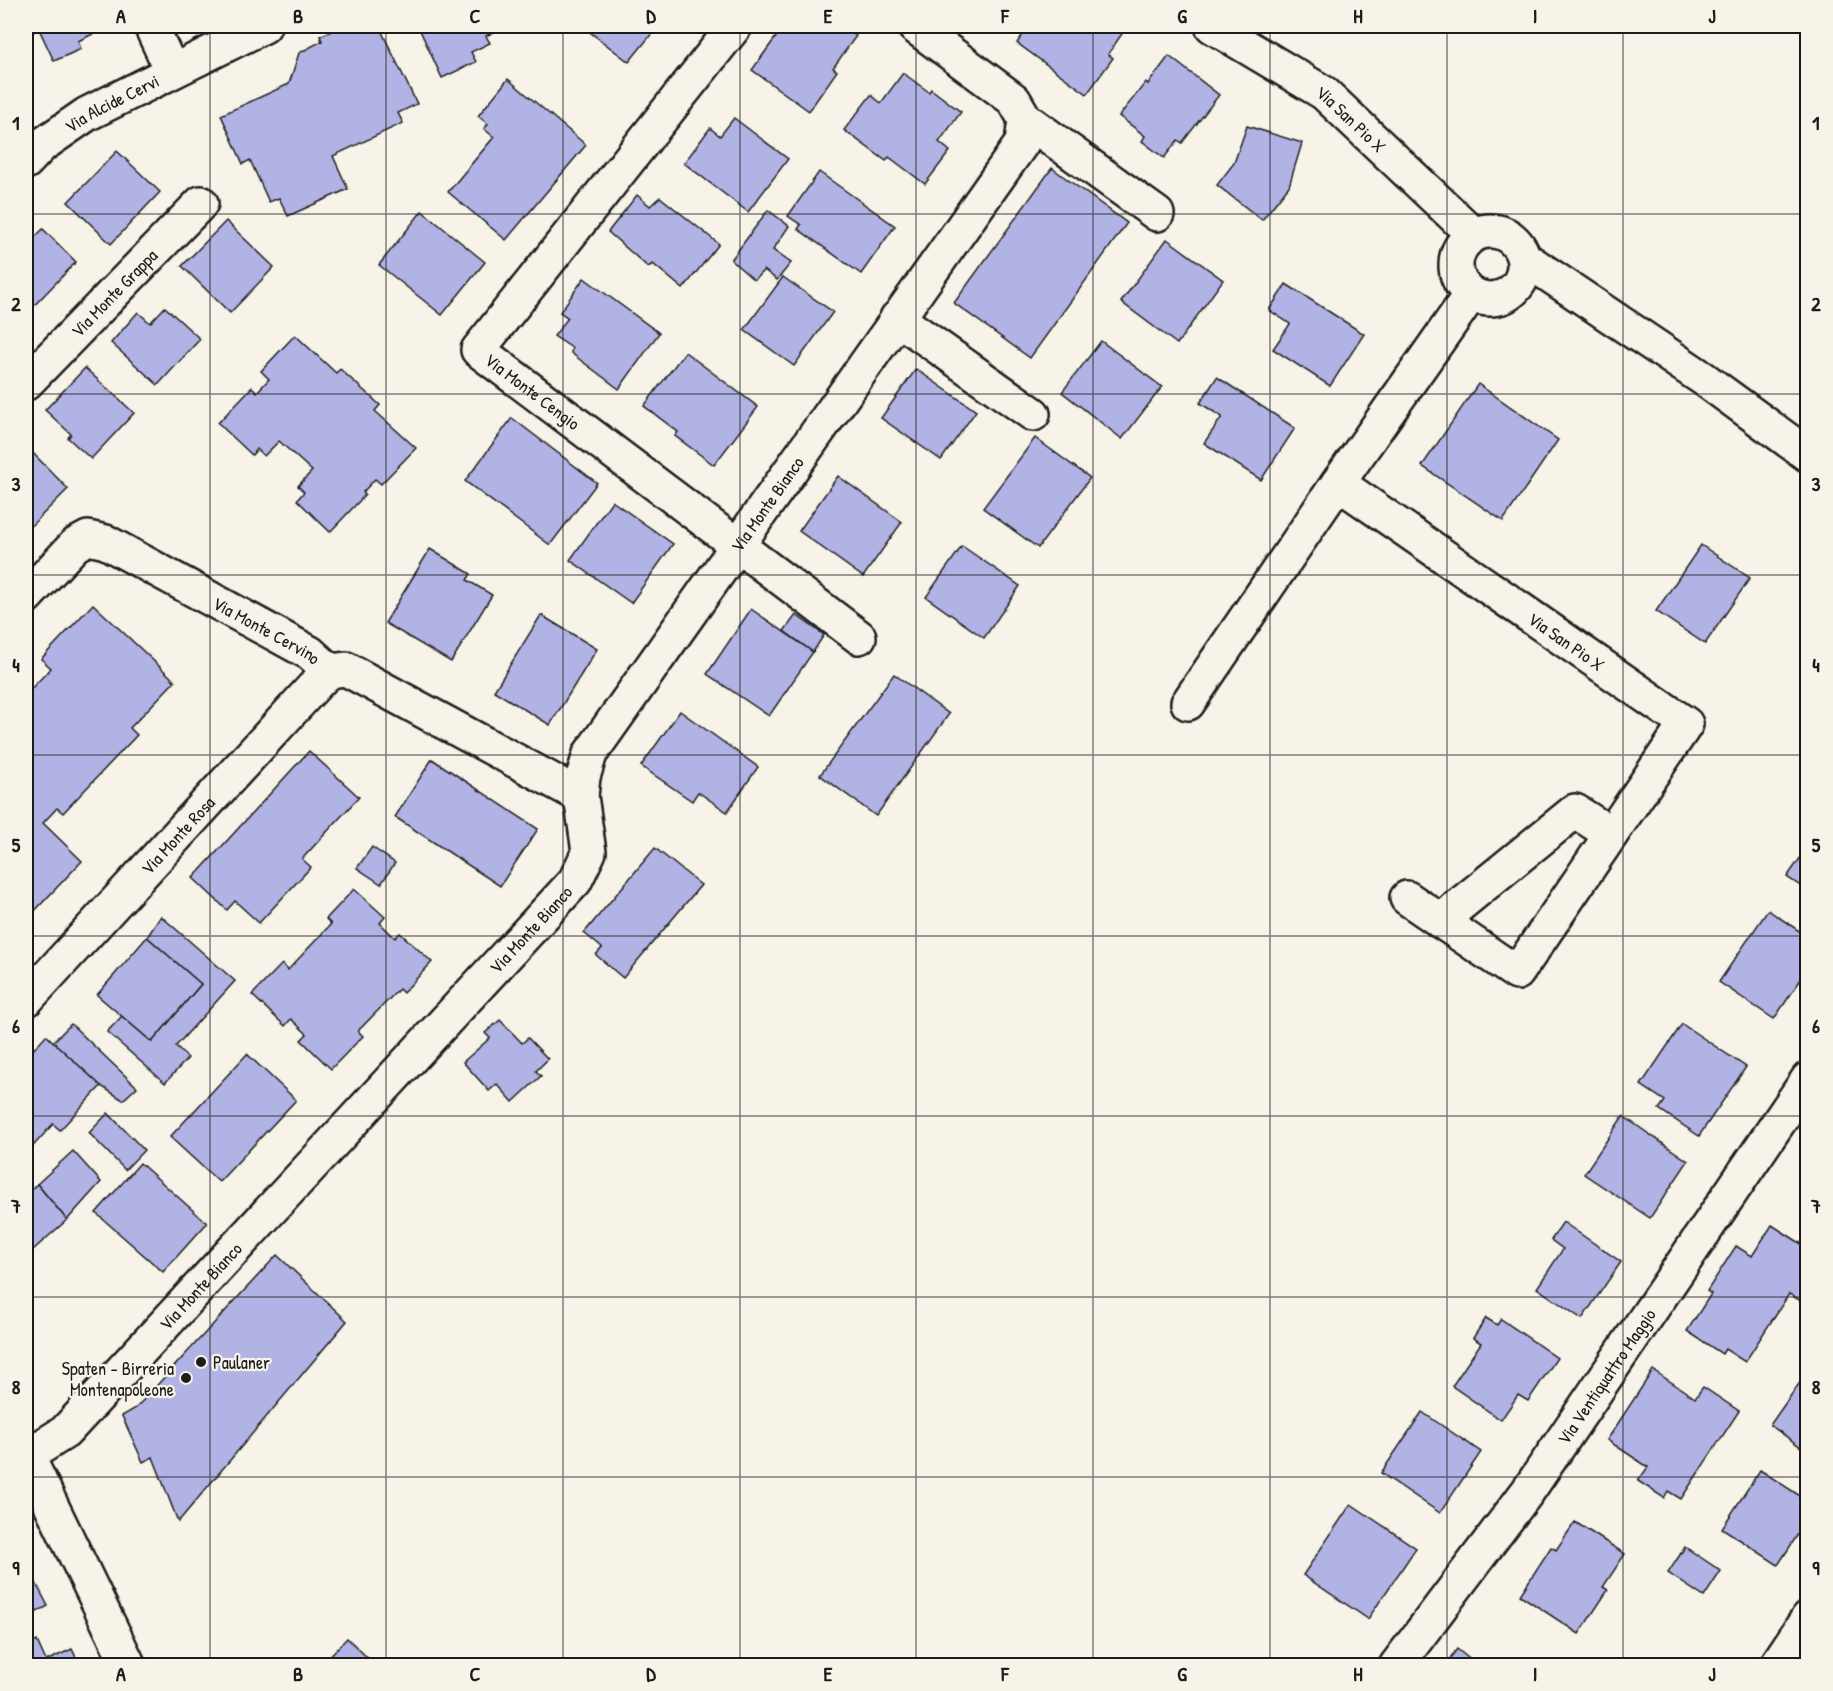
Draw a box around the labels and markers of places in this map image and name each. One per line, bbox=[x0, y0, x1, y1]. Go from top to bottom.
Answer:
place label: Paulaner bbox=[213, 1350, 270, 1375]
marker: Paulaner bbox=[194, 1355, 208, 1369]
place label: Spaten - Birreria Montenapoleone bbox=[62, 1356, 174, 1402]
marker: Spaten - Birreria Montenapoleone bbox=[179, 1371, 193, 1385]

